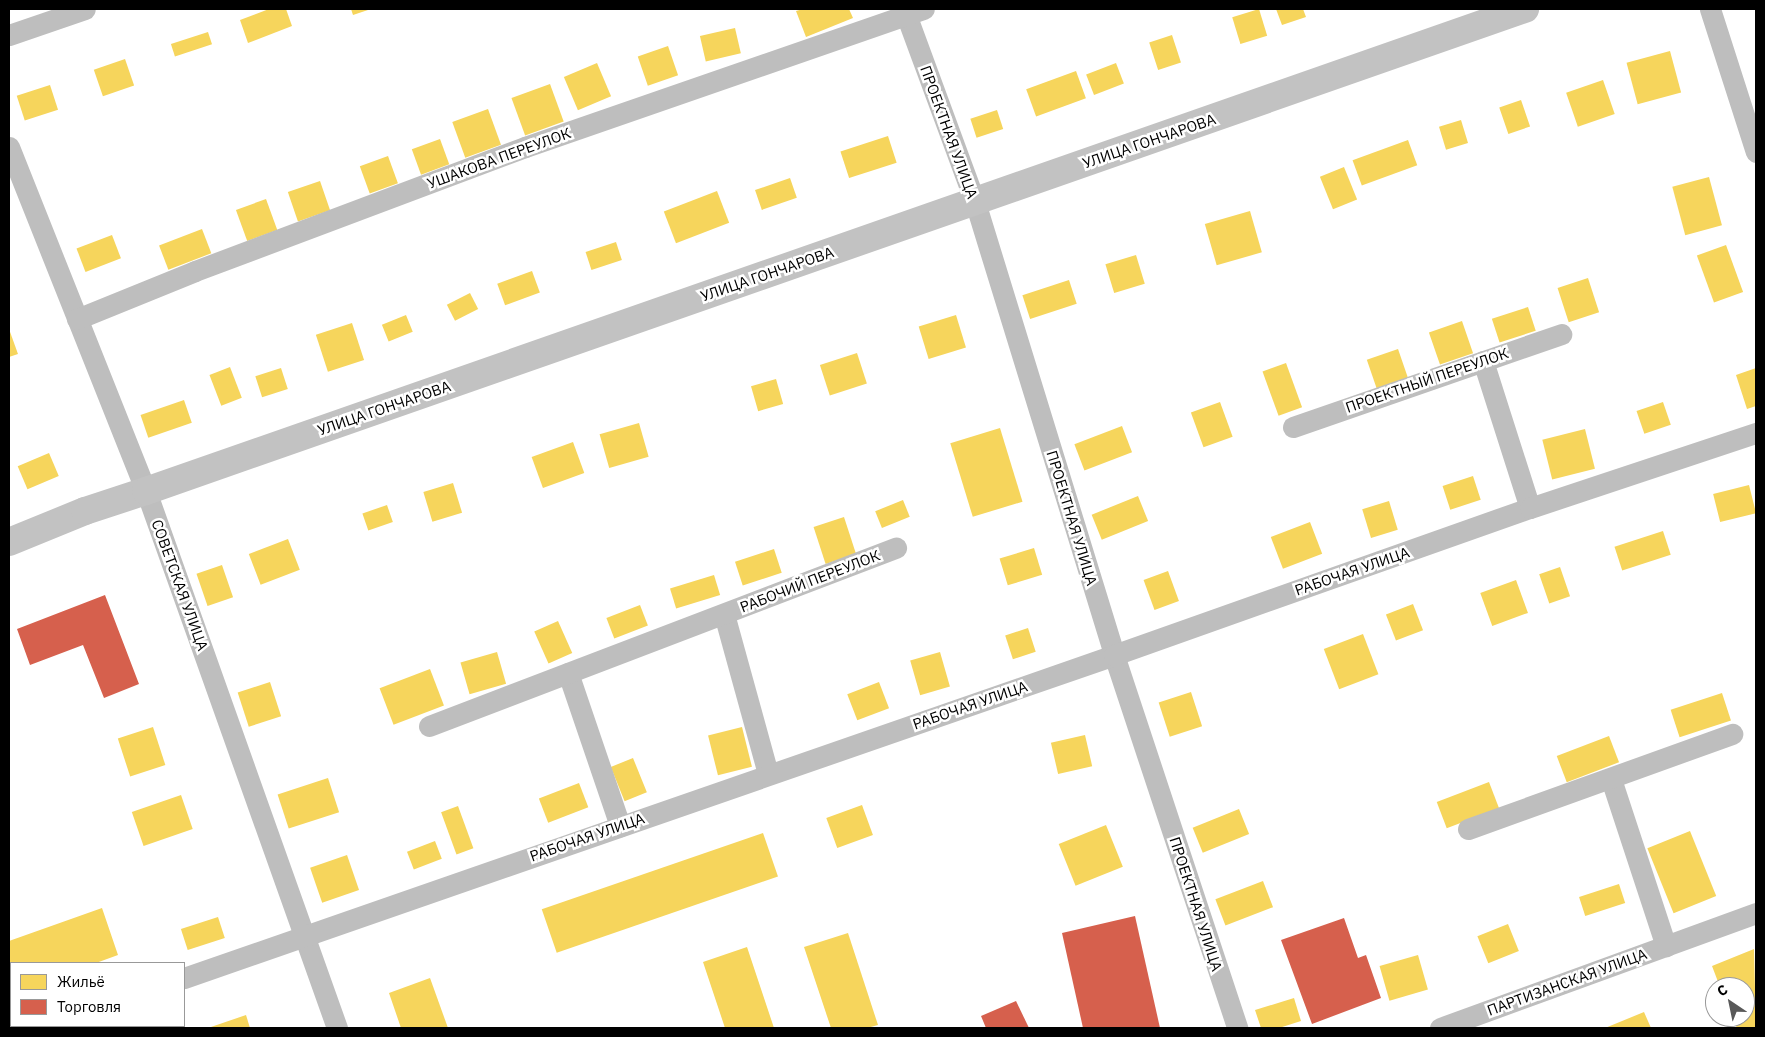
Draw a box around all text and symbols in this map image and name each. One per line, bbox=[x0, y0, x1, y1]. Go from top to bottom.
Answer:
street label: ПРОЕКТНАЯ УЛИЦА bbox=[917, 63, 981, 201]
street label: УЛИЦА ГОНЧАРОВА bbox=[1080, 110, 1218, 172]
street label: УШАКОВА ПЕРЕУЛОК bbox=[425, 124, 573, 192]
street label: УЛИЦА ГОНЧАРОВА bbox=[698, 243, 836, 305]
street label: ПРОЕКТНЫЙ ПЕРЕУЛОК bbox=[1343, 344, 1511, 416]
street label: УЛИЦА ГОНЧАРОВА bbox=[315, 377, 453, 439]
street label: ПРОЕКТНАЯ УЛИЦА bbox=[1043, 448, 1101, 588]
street label: СОВЕТСКАЯ УЛИЦА bbox=[148, 517, 212, 653]
street label: РАБОЧАЯ УЛИЦА bbox=[1292, 543, 1412, 599]
street label: РАБОЧИЙ ПЕРЕУЛОК bbox=[737, 546, 883, 616]
street label: РАБОЧАЯ УЛИЦА bbox=[910, 677, 1030, 733]
street label: РАБОЧАЯ УЛИЦА bbox=[527, 809, 647, 865]
street label: ПРОЕКТНАЯ УЛИЦА bbox=[1166, 834, 1226, 974]
street label: ПАРТИЗАНСКАЯ УЛИЦА bbox=[1485, 945, 1649, 1019]
legend bbox=[10, 962, 185, 1027]
text: Жильё bbox=[57, 972, 105, 991]
north arrow bbox=[1705, 977, 1755, 1027]
text: С bbox=[1713, 980, 1731, 1000]
text: Торговля bbox=[57, 997, 121, 1016]

